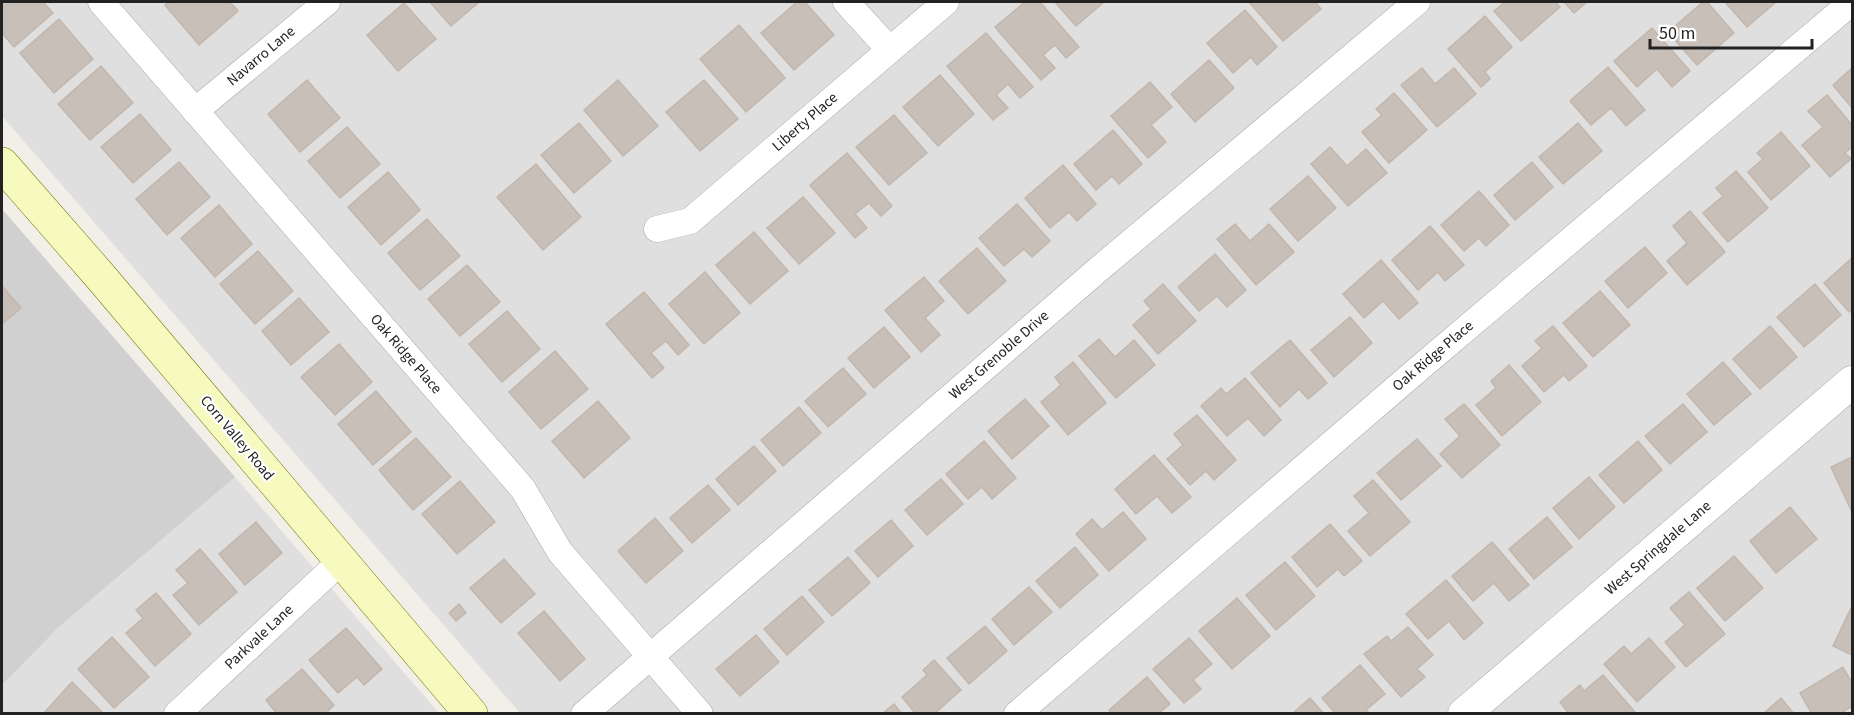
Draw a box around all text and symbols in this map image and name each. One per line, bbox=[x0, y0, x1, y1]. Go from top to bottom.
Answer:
scale bar bbox=[1650, 12, 1812, 50]
street label: Navarro Lane bbox=[222, 21, 300, 91]
text: 50 m bbox=[1659, 21, 1695, 46]
street label: Liberty Place bbox=[768, 88, 842, 156]
street label: West Grenoble Drive bbox=[944, 306, 1054, 404]
street label: Oak Ridge Place bbox=[365, 309, 447, 399]
street label: Oak Ridge Place bbox=[1388, 316, 1478, 396]
street label: Corn Valley Road bbox=[195, 391, 279, 485]
street label: West Springdale Lane bbox=[1600, 496, 1716, 600]
street label: Parkvale Lane bbox=[220, 600, 298, 674]

